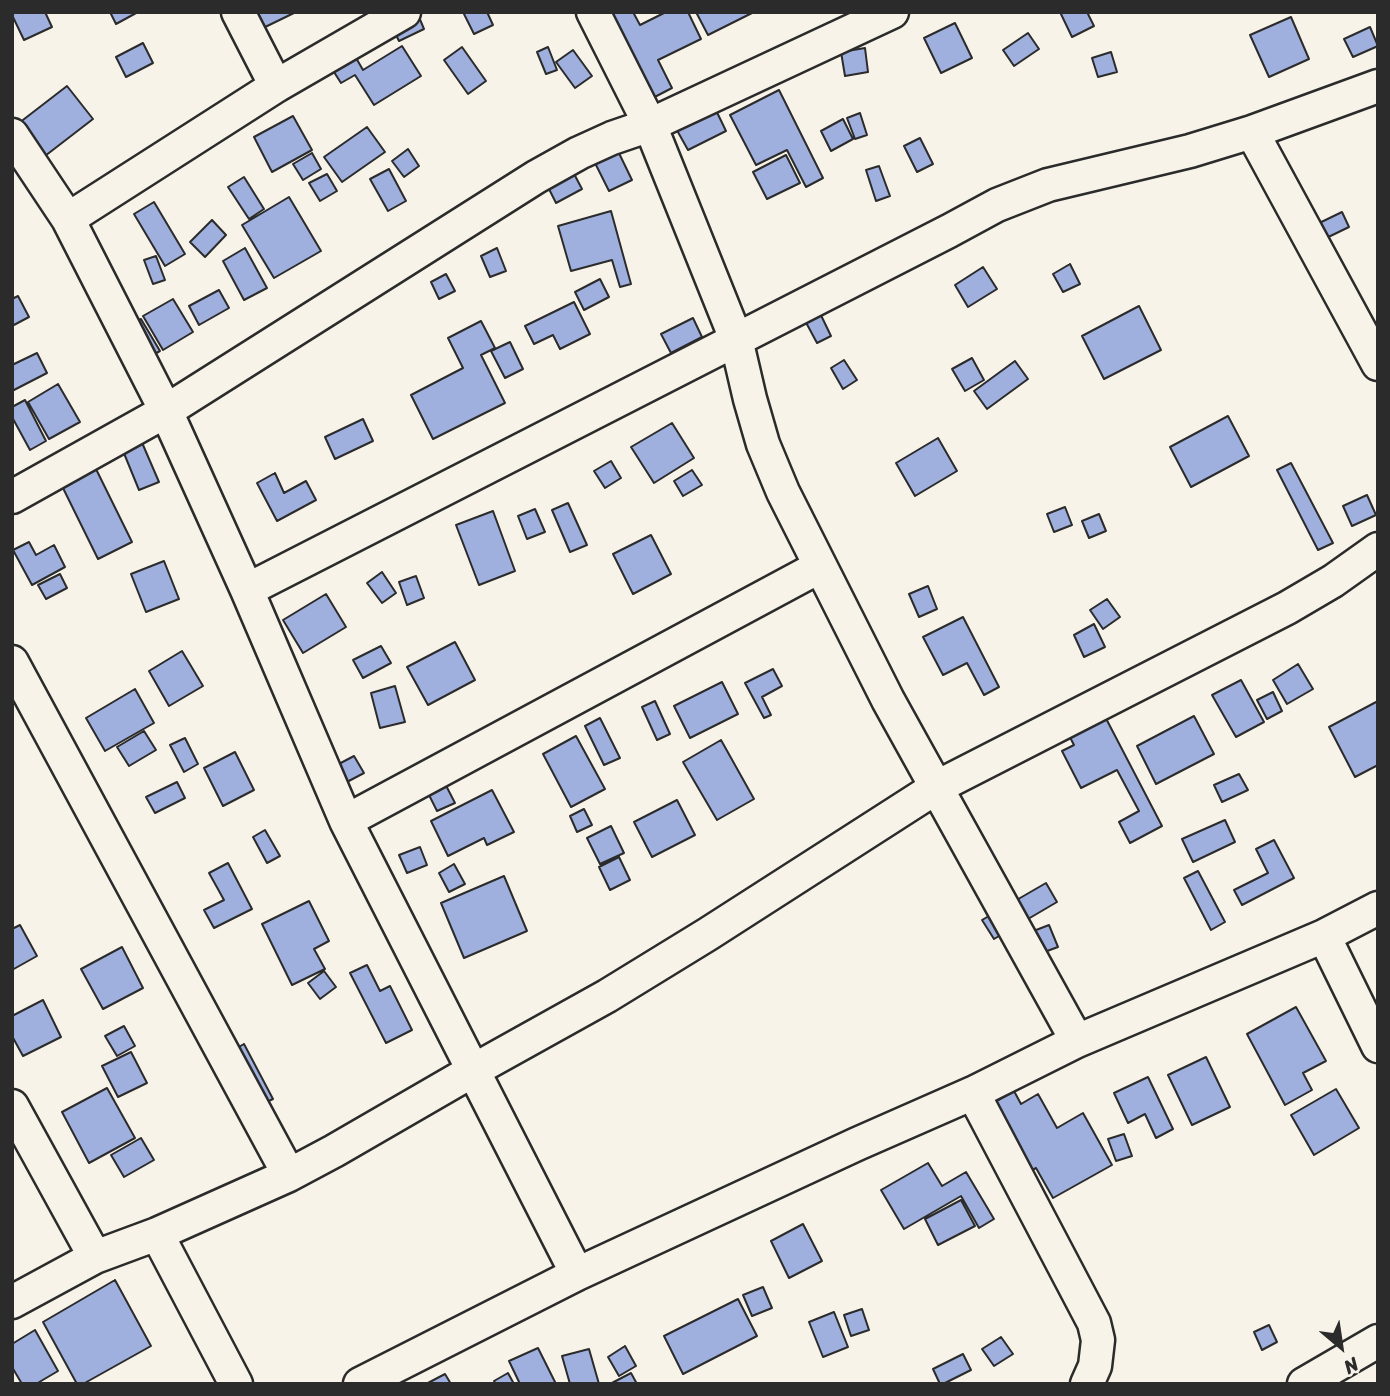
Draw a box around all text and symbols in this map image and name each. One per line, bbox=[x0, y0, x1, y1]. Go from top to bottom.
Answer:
north arrow bbox=[1306, 1312, 1376, 1382]
text: N bbox=[1338, 1348, 1365, 1383]

